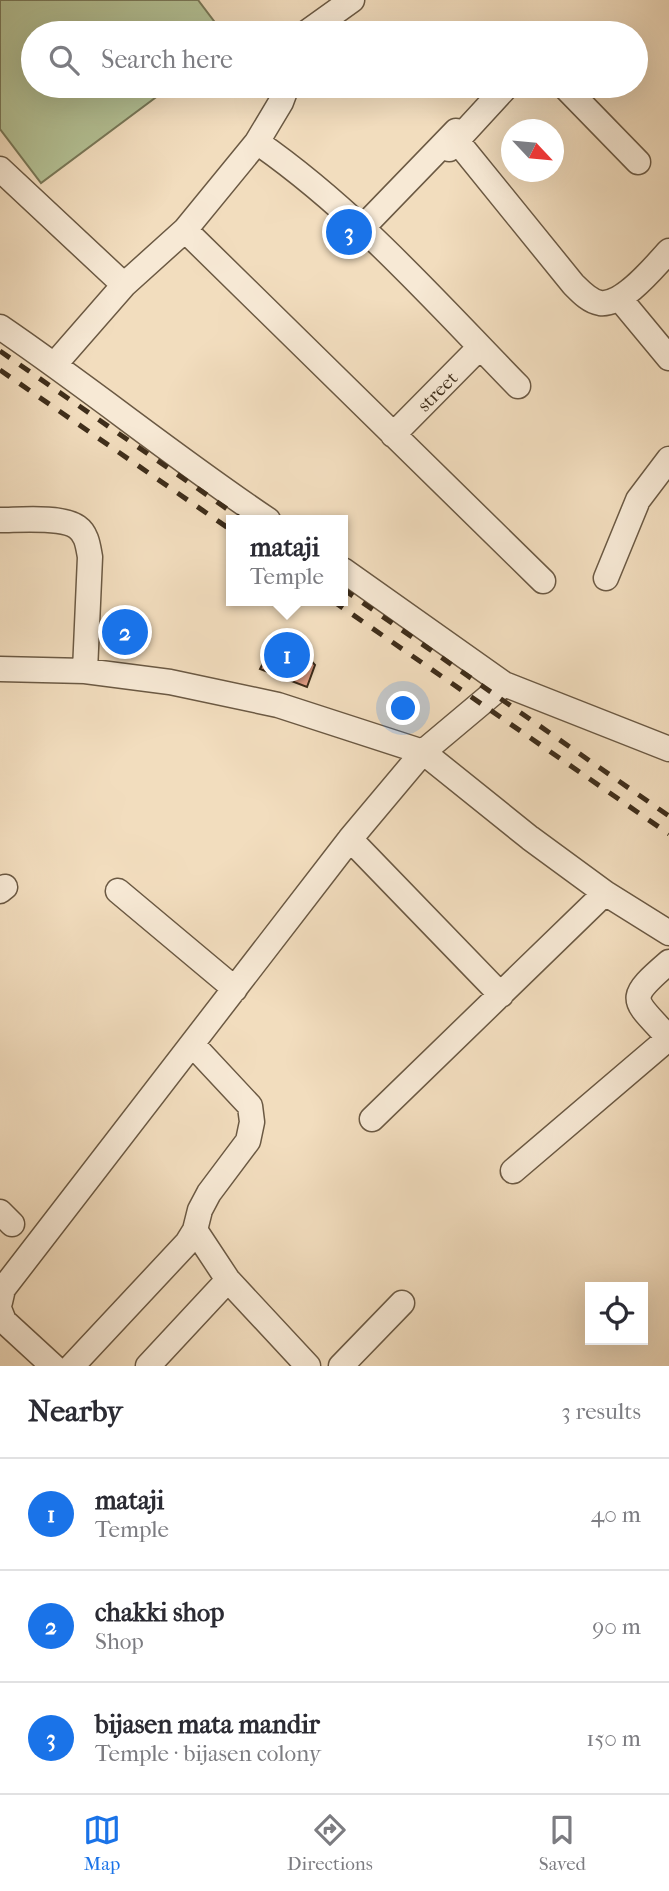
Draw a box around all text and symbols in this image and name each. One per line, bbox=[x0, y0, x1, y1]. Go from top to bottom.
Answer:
search box bbox=[21, 21, 648, 98]
icon: search bbox=[45, 41, 83, 79]
text: Search here bbox=[101, 44, 233, 75]
north arrow bbox=[501, 119, 564, 182]
pin: 3 bbox=[326, 206, 372, 258]
street label: street bbox=[413, 367, 462, 416]
popup bbox=[226, 515, 348, 606]
text: mataji bbox=[250, 532, 319, 563]
text: Temple bbox=[250, 563, 324, 590]
pin: 2 bbox=[102, 606, 148, 658]
pin: 1 bbox=[264, 629, 310, 681]
your location bbox=[386, 691, 420, 725]
map controls bbox=[585, 1282, 648, 1345]
button: locate bbox=[585, 1282, 648, 1345]
text: Nearby bbox=[28, 1394, 123, 1429]
text: 3 results bbox=[561, 1398, 641, 1425]
text: mataji bbox=[95, 1485, 164, 1516]
text: 1 bbox=[47, 1501, 55, 1528]
text: 40 m bbox=[591, 1501, 641, 1528]
text: Temple bbox=[95, 1516, 169, 1543]
text: chakki shop bbox=[95, 1597, 224, 1628]
text: 2 bbox=[45, 1613, 57, 1640]
text: 90 m bbox=[592, 1613, 641, 1640]
text: Shop bbox=[95, 1628, 144, 1655]
text: bijasen mata mandir bbox=[95, 1709, 320, 1740]
text: 3 bbox=[46, 1725, 56, 1752]
text: 150 m bbox=[586, 1725, 641, 1752]
text: Temple · bijasen colony bbox=[95, 1740, 321, 1767]
tab: Map bbox=[83, 1811, 121, 1875]
tab: Directions bbox=[287, 1811, 373, 1875]
tab: Saved bbox=[539, 1811, 586, 1875]

